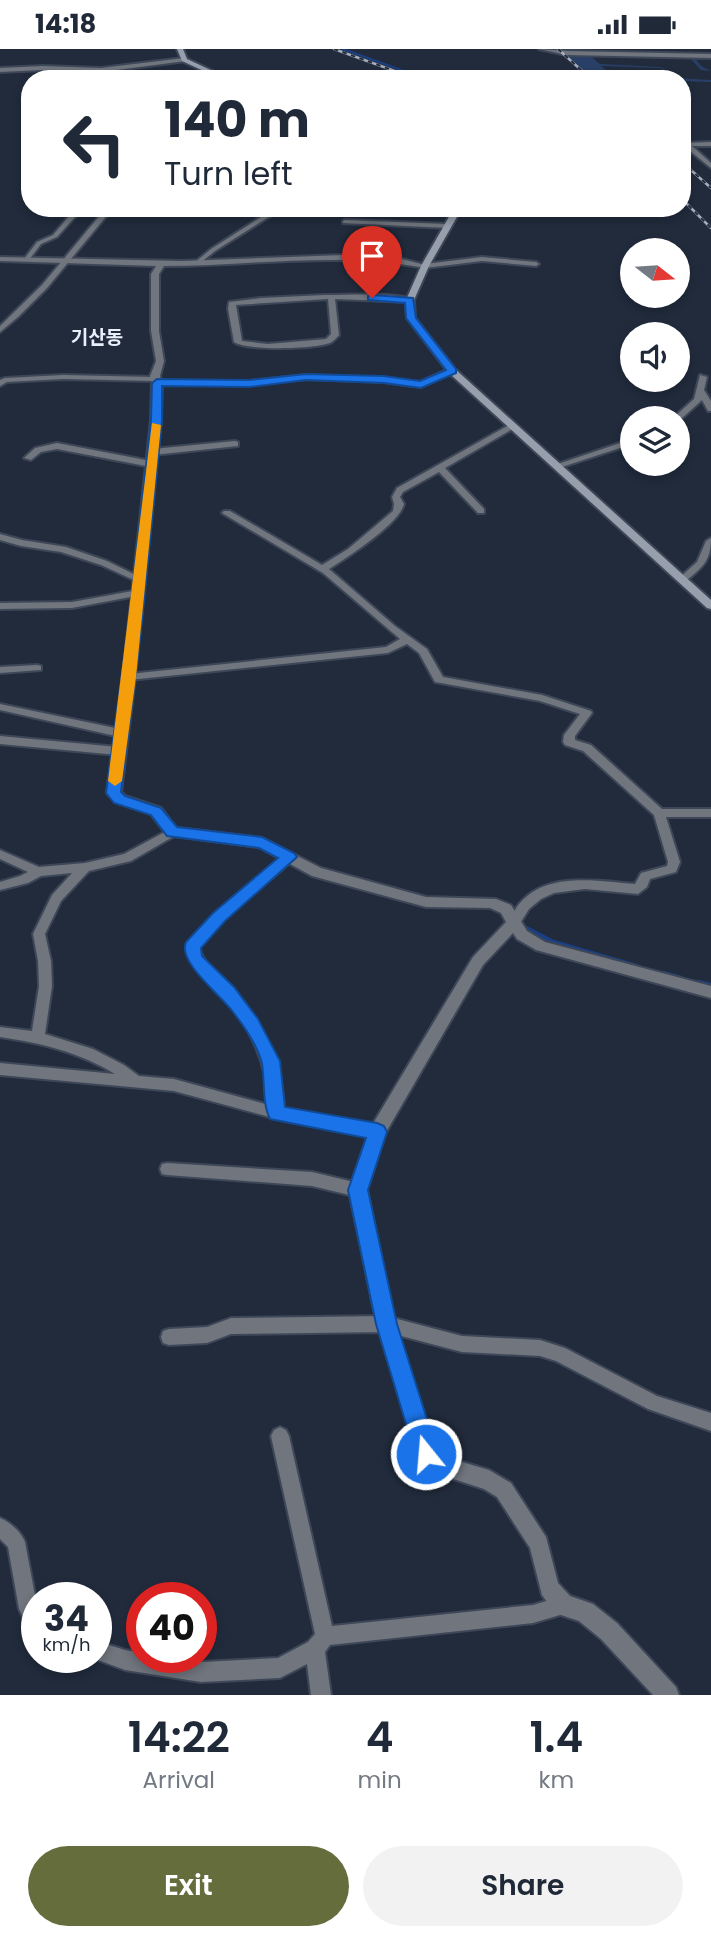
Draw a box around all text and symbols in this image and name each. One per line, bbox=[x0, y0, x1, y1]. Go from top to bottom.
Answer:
text: 14:18 bbox=[35, 6, 96, 42]
text: 140 m bbox=[164, 86, 310, 154]
icon: left bbox=[49, 98, 140, 189]
text: Turn left bbox=[164, 151, 293, 196]
pin bbox=[342, 226, 402, 298]
icon: arrive bbox=[353, 237, 391, 275]
north arrow bbox=[620, 238, 690, 308]
map controls bbox=[620, 238, 690, 476]
button: sound bbox=[620, 322, 690, 392]
district label: 기산동 bbox=[71, 324, 123, 351]
button: layers bbox=[620, 406, 690, 476]
position arrow bbox=[389, 1417, 463, 1491]
speed limit sign: 40 bbox=[126, 1582, 217, 1673]
text: 34 bbox=[44, 1594, 89, 1643]
text: km/h bbox=[43, 1632, 90, 1657]
text: 14:22 bbox=[128, 1708, 230, 1767]
text: 4 bbox=[366, 1708, 394, 1767]
text: 1.4 bbox=[529, 1708, 583, 1767]
text: Arrival bbox=[143, 1764, 215, 1796]
text: min bbox=[358, 1764, 402, 1796]
text: km bbox=[539, 1764, 574, 1796]
button: Exit bbox=[28, 1846, 349, 1926]
button: Share bbox=[363, 1846, 683, 1926]

